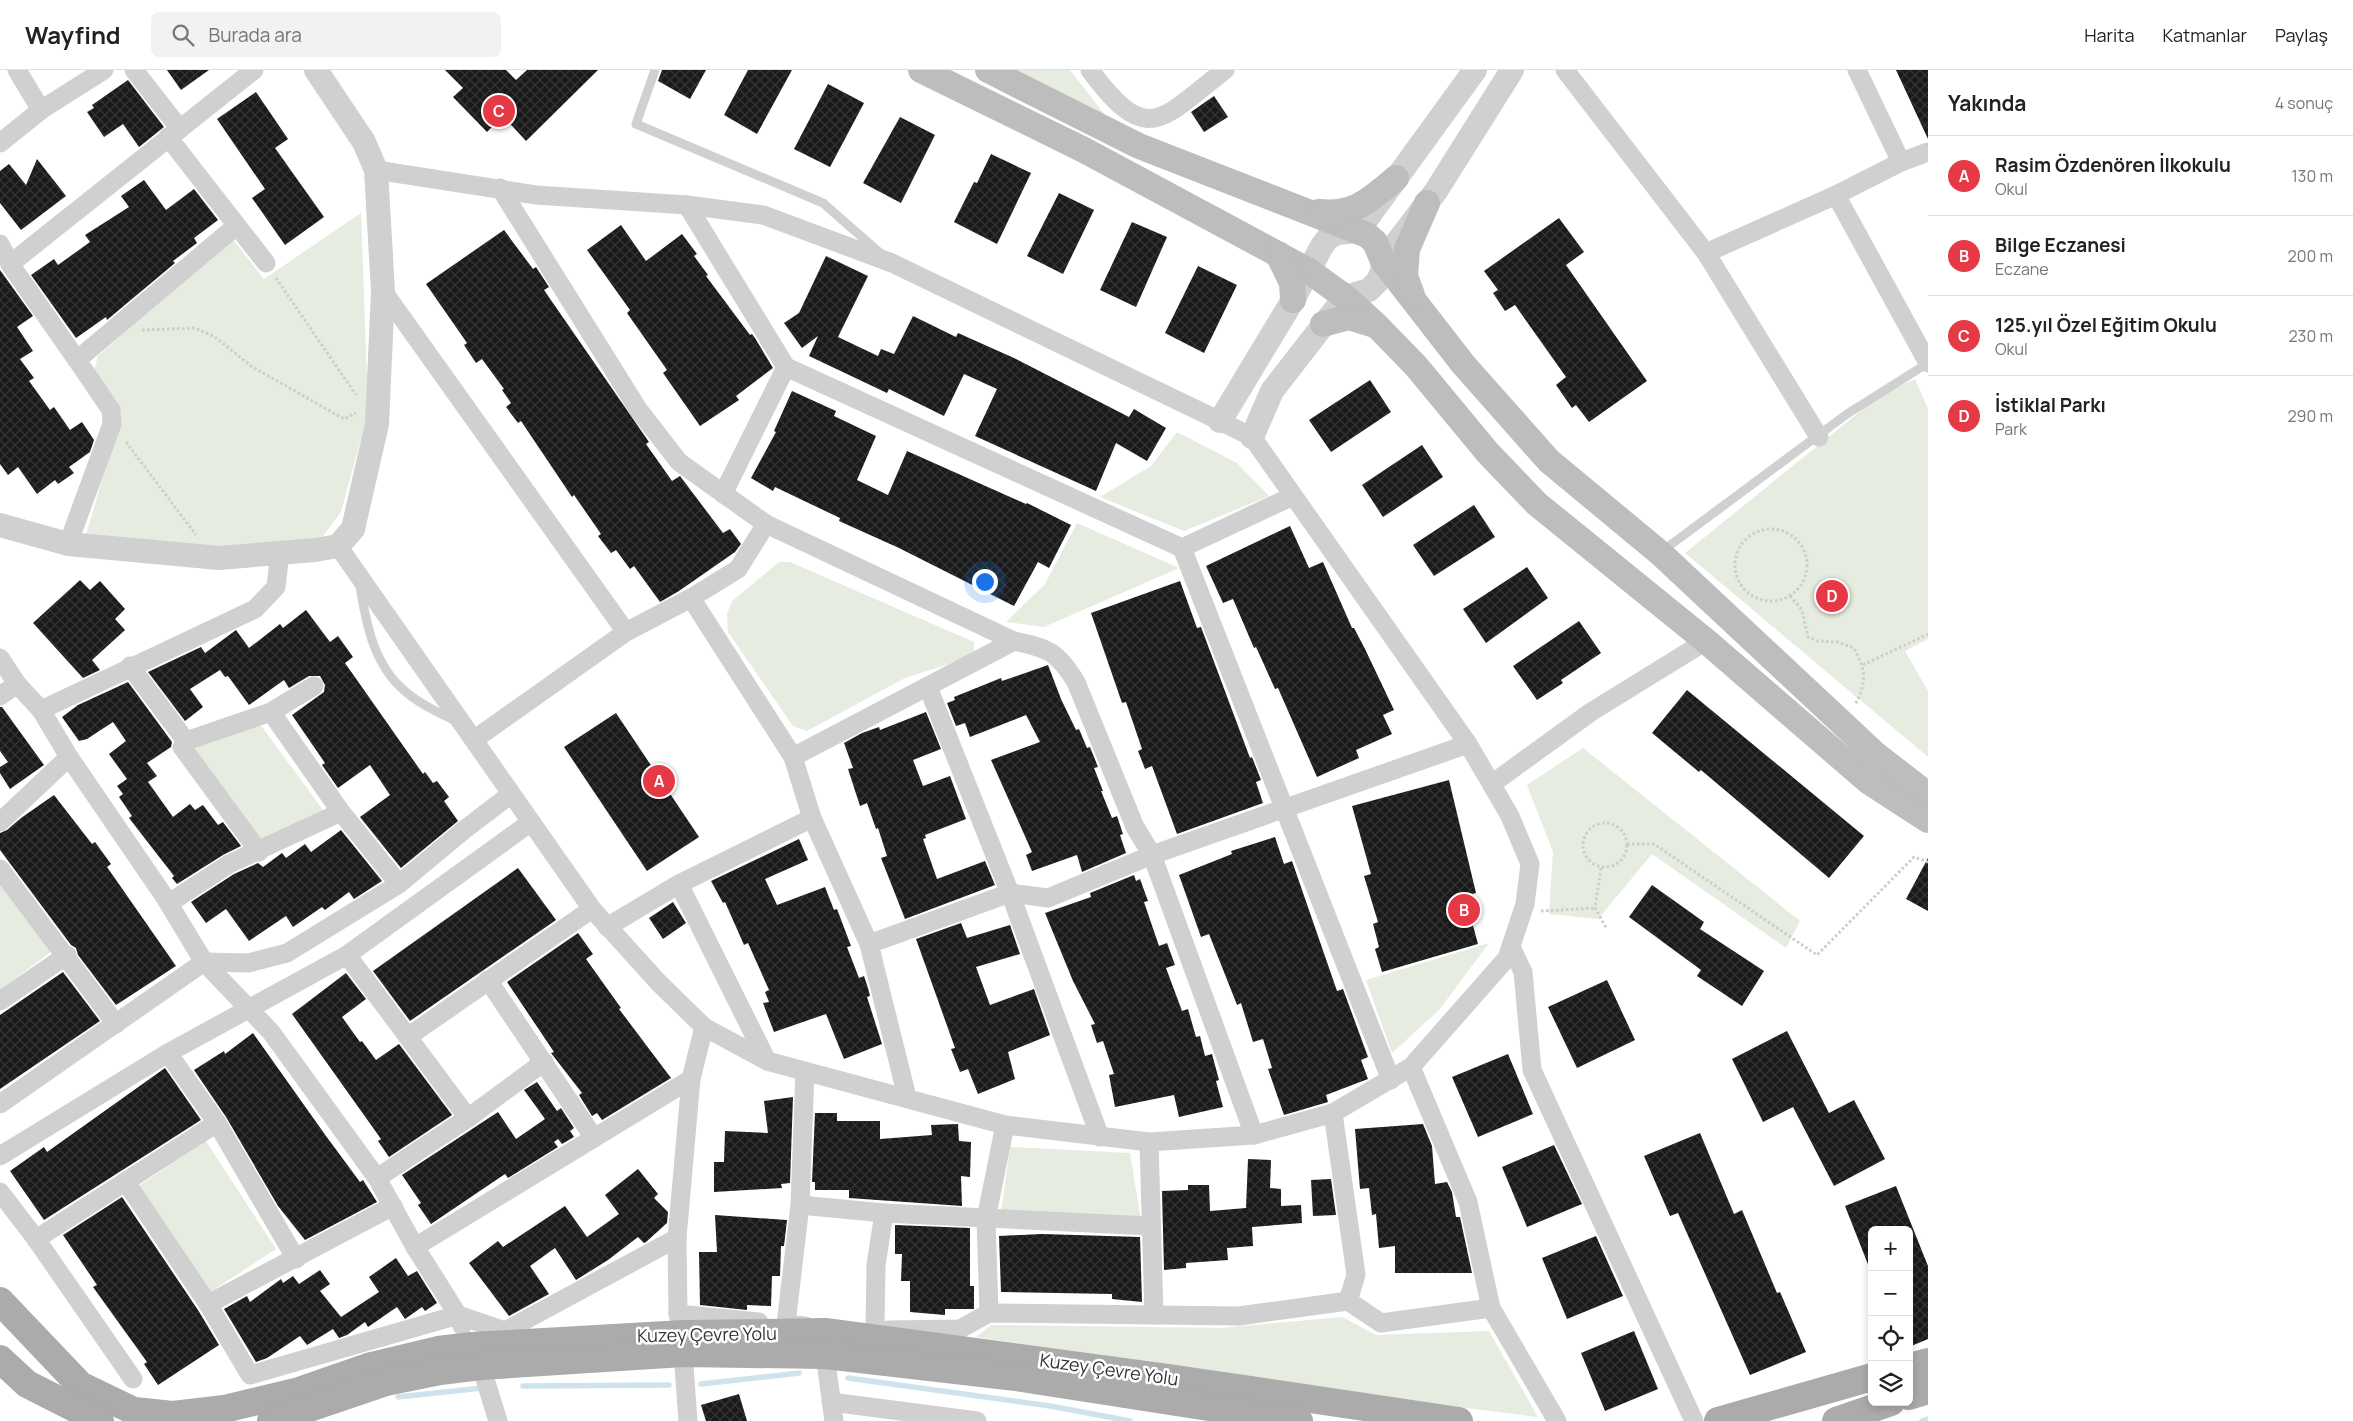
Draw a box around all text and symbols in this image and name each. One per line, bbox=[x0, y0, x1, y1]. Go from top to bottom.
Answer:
search box bbox=[151, 12, 501, 57]
text: Wayfind bbox=[25, 18, 121, 51]
icon: search bbox=[169, 21, 197, 49]
text: Burada ara bbox=[209, 22, 302, 48]
text: Harita bbox=[2084, 23, 2134, 47]
text: Katmanlar bbox=[2162, 23, 2247, 47]
text: Paylaş bbox=[2275, 23, 2328, 47]
text: Yakında bbox=[1948, 89, 2026, 117]
pin: C bbox=[483, 92, 515, 130]
text: 4 sonuç bbox=[2275, 92, 2333, 114]
text: Rasim Özdenören İlkokulu bbox=[1995, 152, 2231, 178]
text: A bbox=[1959, 165, 1969, 187]
text: 130 m bbox=[2291, 165, 2333, 187]
text: Okul bbox=[1995, 178, 2028, 200]
text: Bilge Eczanesi bbox=[1995, 232, 2126, 258]
text: B bbox=[1959, 245, 1969, 267]
text: 200 m bbox=[2288, 245, 2333, 267]
text: Eczane bbox=[1995, 258, 2049, 280]
text: 125.yıl Özel Eğitim Okulu bbox=[1995, 312, 2217, 338]
text: C bbox=[1958, 325, 1970, 347]
text: 230 m bbox=[2289, 325, 2333, 347]
text: Okul bbox=[1995, 338, 2028, 360]
text: İstiklal Parkı bbox=[1995, 392, 2106, 418]
text: D bbox=[1958, 405, 1970, 427]
text: 290 m bbox=[2287, 405, 2333, 427]
text: Park bbox=[1995, 418, 2027, 440]
your location bbox=[972, 569, 998, 595]
pin: D bbox=[1816, 577, 1848, 615]
pin: A bbox=[643, 762, 675, 800]
pin: B bbox=[1448, 891, 1480, 929]
map controls bbox=[1868, 1226, 1913, 1406]
button: + bbox=[1868, 1226, 1913, 1271]
button: − bbox=[1868, 1271, 1913, 1316]
button: locate bbox=[1868, 1316, 1913, 1361]
street label: Kuzey Çevre Yolu bbox=[637, 1321, 777, 1347]
street label: Kuzey Çevre Yolu bbox=[1038, 1347, 1180, 1391]
button: layers bbox=[1868, 1361, 1913, 1406]

